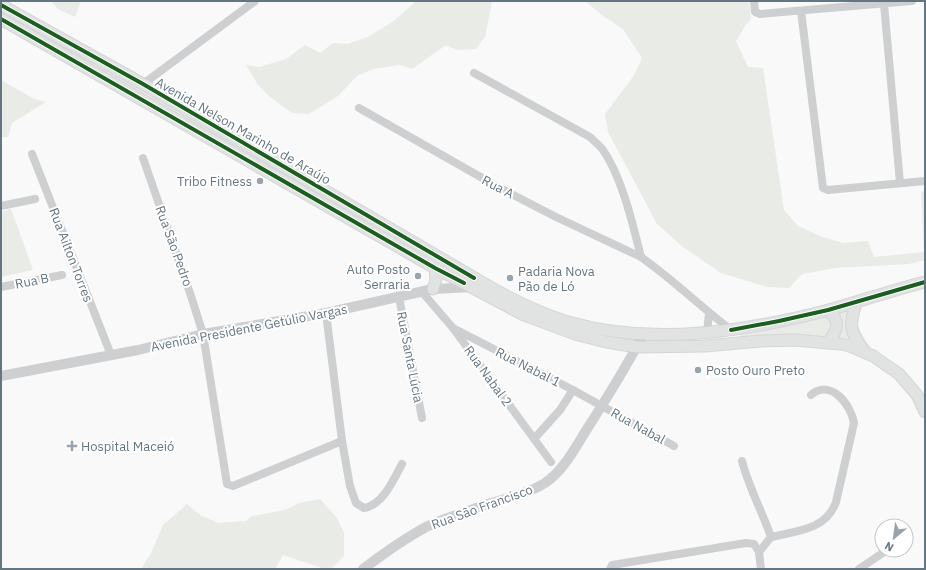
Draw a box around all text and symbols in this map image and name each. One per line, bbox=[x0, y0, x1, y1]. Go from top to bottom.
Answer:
street label: Avenida Nelson Marinho de Araújo bbox=[152, 74, 334, 188]
street label: Rua A bbox=[479, 171, 518, 203]
place label: Tribo Fitness bbox=[177, 173, 252, 190]
marker: Tribo Fitness bbox=[255, 176, 265, 186]
street label: Rua São Pedro bbox=[152, 203, 196, 289]
street label: Rua Ailton Torres bbox=[45, 205, 97, 305]
place label: Auto Posto Serraria bbox=[346, 261, 410, 293]
place label: Padaria Nova Pão de Ló bbox=[518, 263, 595, 295]
street label: Rua B bbox=[14, 269, 50, 293]
marker: Auto Posto Serraria bbox=[413, 271, 423, 281]
marker: Padaria Nova Pão de Ló bbox=[505, 273, 515, 283]
street label: Avenida Presidente Getúlio Vargas bbox=[149, 301, 349, 355]
street label: Rua Santa Lúcia bbox=[393, 310, 427, 404]
street label: Rua Nabal 2 bbox=[460, 342, 516, 410]
street label: Rua Nabal 1 bbox=[493, 343, 564, 391]
place label: Posto Ouro Preto bbox=[706, 362, 805, 379]
marker: Posto Ouro Preto bbox=[693, 365, 703, 375]
street label: Rua Nabal bbox=[608, 404, 669, 448]
place label: Hospital Maceió bbox=[81, 438, 174, 455]
marker: Hospital Maceió bbox=[66, 440, 78, 452]
street label: Rua São Francisco bbox=[429, 481, 535, 533]
north arrow bbox=[874, 518, 914, 558]
text: N bbox=[882, 539, 896, 555]

